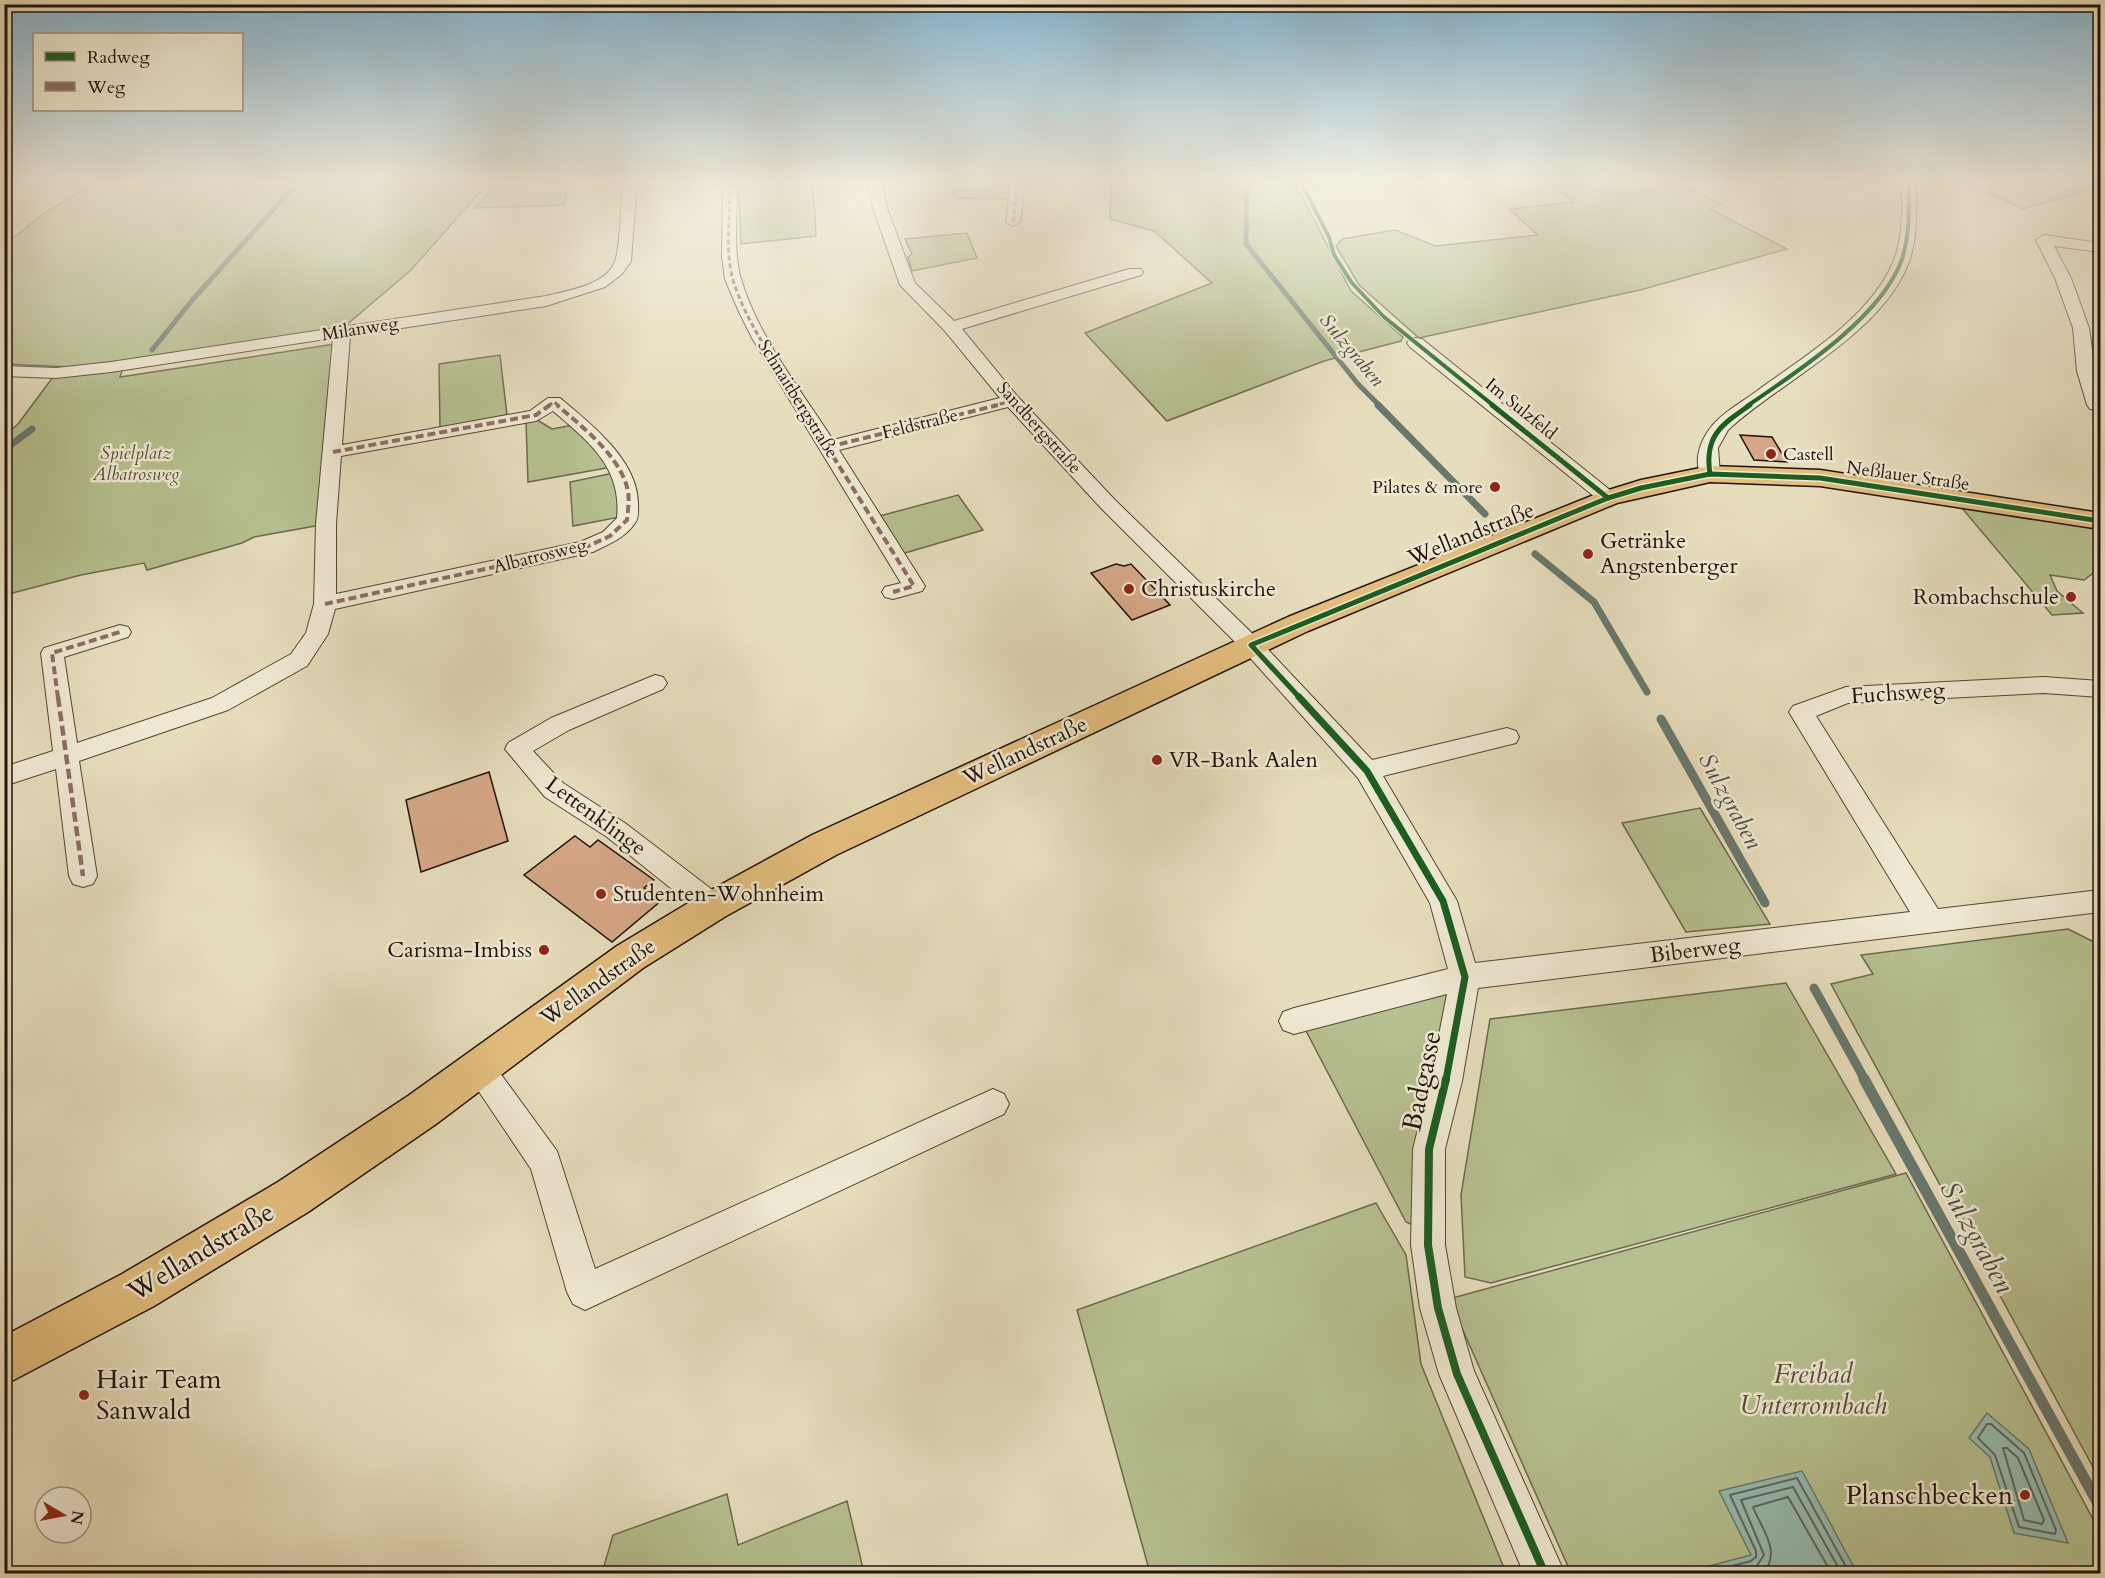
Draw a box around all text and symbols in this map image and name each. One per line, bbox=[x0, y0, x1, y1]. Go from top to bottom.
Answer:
legend bbox=[33, 33, 243, 111]
text: Radweg bbox=[87, 45, 150, 70]
text: Weg bbox=[86, 75, 126, 100]
water label: Sulzgraben bbox=[1313, 308, 1391, 392]
street label: Milanweg bbox=[320, 310, 401, 347]
street label: Schnaitbergstraße bbox=[752, 335, 844, 463]
street label: Im Sulzfeld bbox=[1480, 372, 1562, 446]
street label: Sandbergstraße bbox=[991, 377, 1087, 479]
street label: Feldstraße bbox=[879, 402, 961, 446]
park label: Spielplatz Albatrosweg bbox=[92, 441, 179, 487]
place label: Castell bbox=[1783, 442, 1834, 467]
marker: Castell bbox=[1764, 447, 1778, 461]
street label: Neßlauer Straße bbox=[1845, 455, 1971, 497]
place label: Pilates & more bbox=[1372, 475, 1483, 500]
marker: Pilates & more bbox=[1488, 480, 1502, 494]
street label: Wellandstraße bbox=[1402, 495, 1539, 573]
place label: Getränke Angstenberger bbox=[1600, 526, 1738, 581]
street label: Albatrosweg bbox=[491, 532, 590, 580]
marker: Getränke Angstenberger bbox=[1581, 547, 1595, 561]
place label: Christuskirche bbox=[1141, 574, 1276, 604]
marker: Christuskirche bbox=[1122, 582, 1136, 596]
place label: Rombachschule bbox=[1913, 582, 2059, 612]
marker: Rombachschule bbox=[2064, 590, 2078, 604]
street label: Fuchsweg bbox=[1850, 675, 1947, 711]
street label: Wellandstraße bbox=[957, 709, 1092, 793]
place label: VR-Bank Aalen bbox=[1169, 745, 1319, 775]
water label: Sulzgraben bbox=[1690, 747, 1770, 855]
marker: VR-Bank Aalen bbox=[1150, 753, 1164, 767]
street label: Lettenklinge bbox=[539, 769, 653, 863]
place label: Studenten-Wohnheim bbox=[613, 879, 825, 909]
marker: Studenten-Wohnheim bbox=[594, 887, 608, 901]
street label: Biberweg bbox=[1648, 929, 1743, 970]
street label: Wellandstraße bbox=[534, 931, 662, 1033]
place label: Carisma-Imbiss bbox=[387, 935, 532, 965]
marker: Carisma-Imbiss bbox=[537, 943, 551, 957]
street label: Badgasse bbox=[1393, 1028, 1451, 1134]
water label: Sulzgraben bbox=[1931, 1174, 2024, 1300]
street label: Wellandstraße bbox=[120, 1194, 281, 1311]
park label: Freibad Unterrombach bbox=[1739, 1356, 1887, 1424]
place label: Hair Team Sanwald bbox=[96, 1361, 222, 1429]
marker: Hair Team Sanwald bbox=[77, 1388, 91, 1402]
place label: Planschbecken bbox=[1846, 1477, 2014, 1514]
north arrow bbox=[33, 1485, 93, 1545]
marker: Planschbecken bbox=[2018, 1488, 2032, 1502]
text: N bbox=[65, 1509, 89, 1526]

